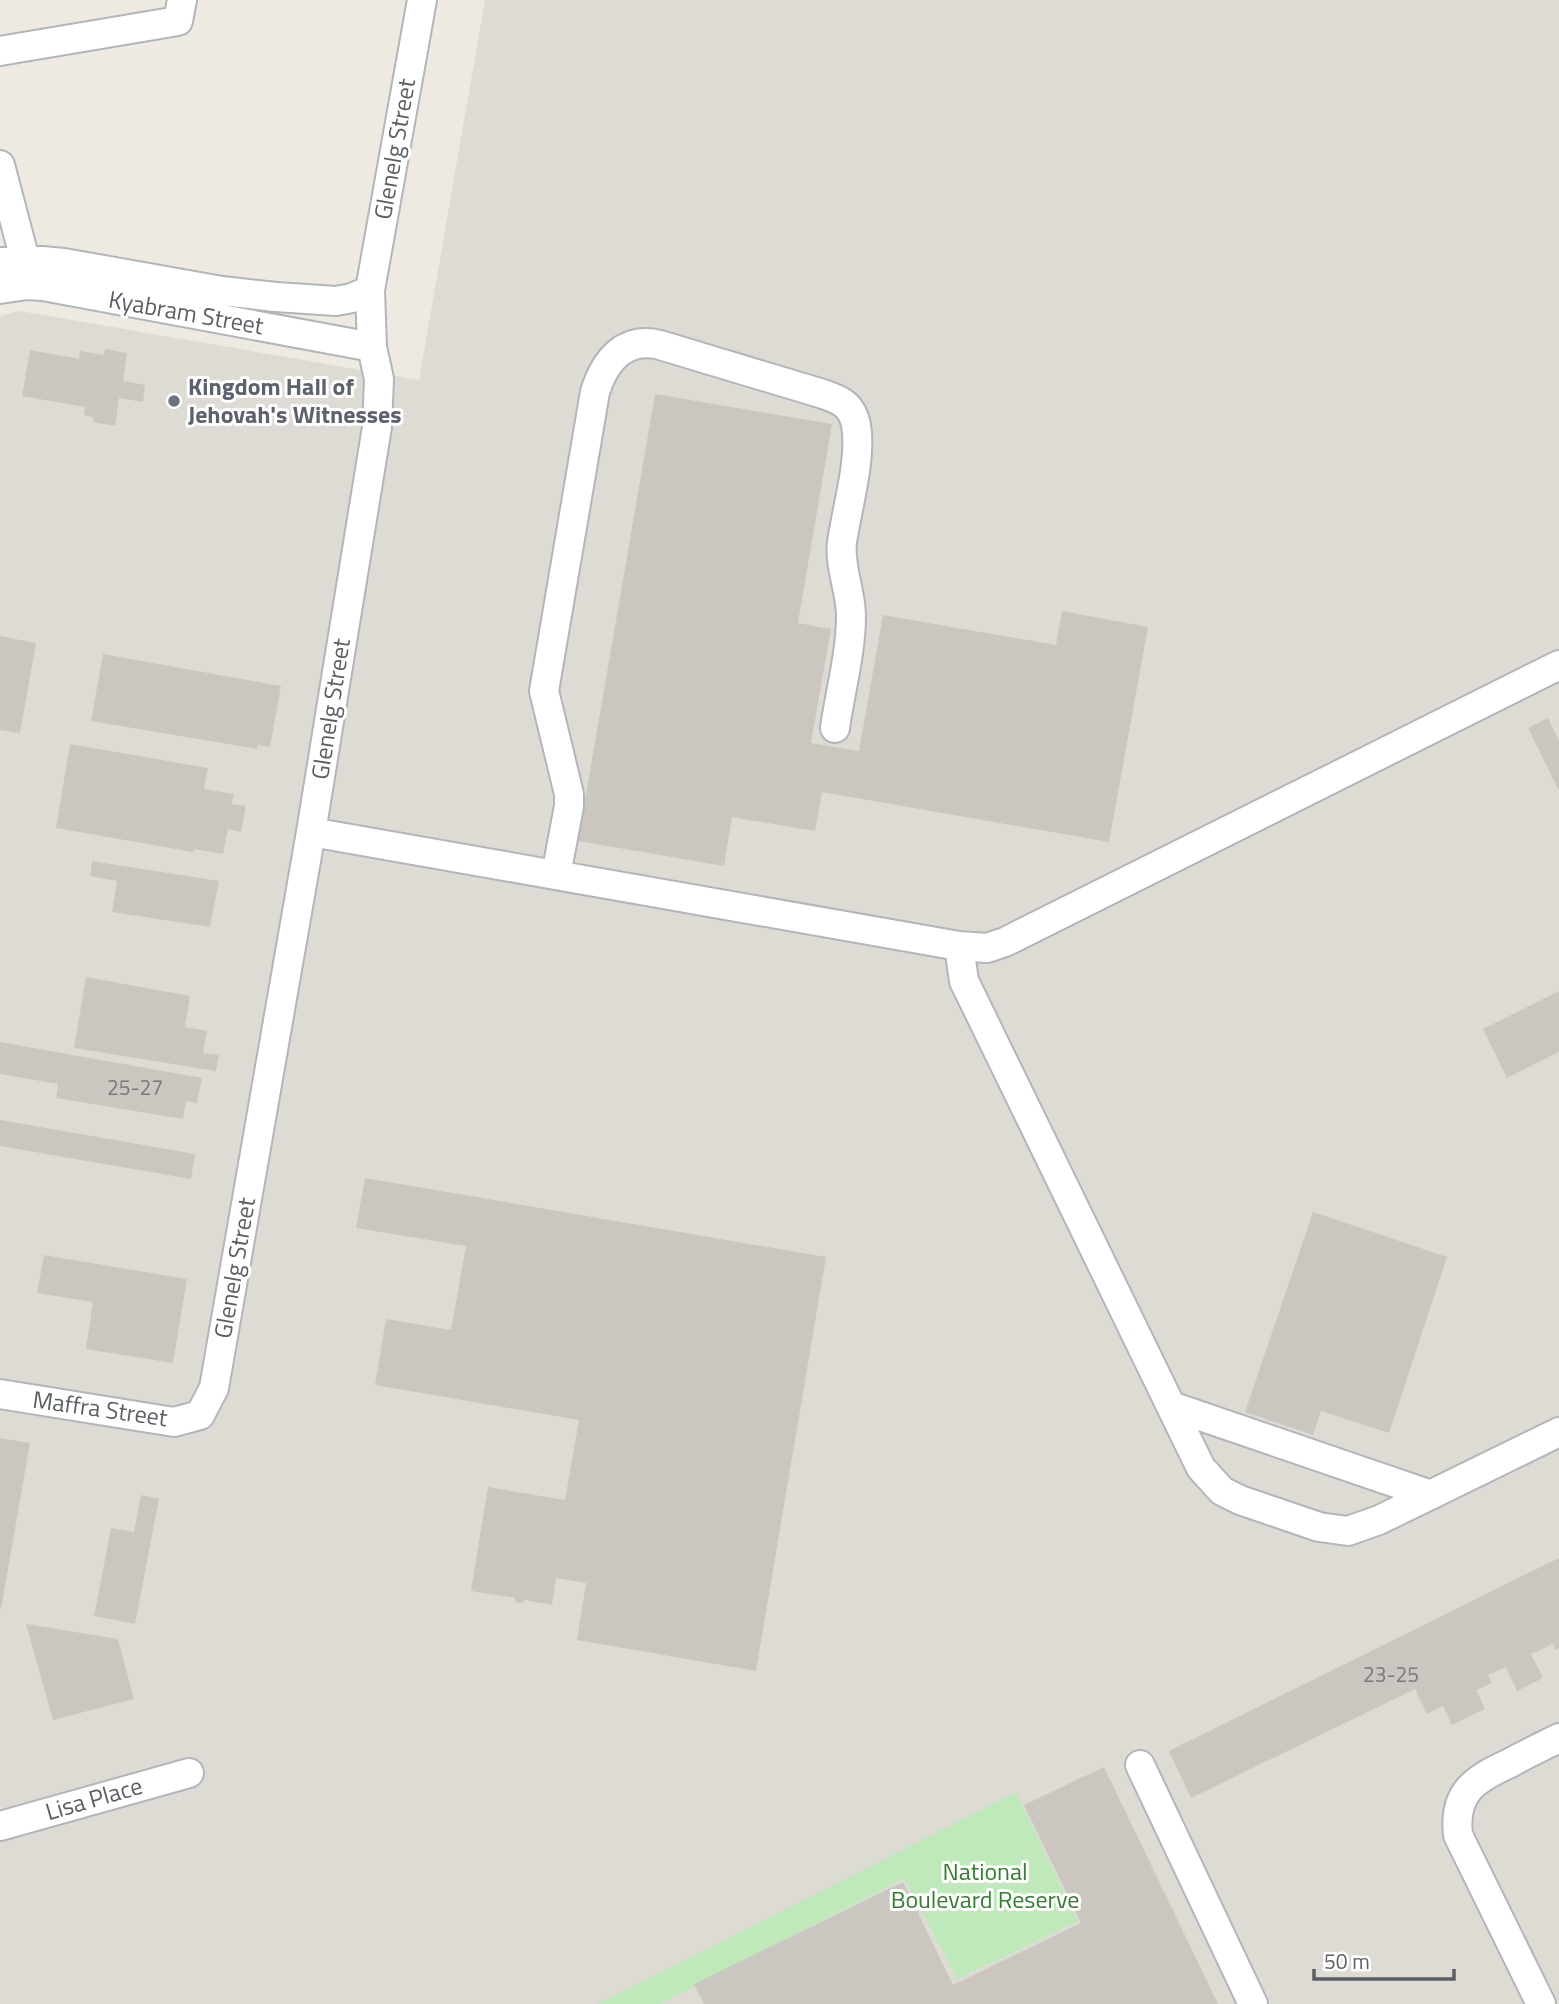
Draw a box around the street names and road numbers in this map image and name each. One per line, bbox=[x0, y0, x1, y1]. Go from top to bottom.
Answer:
street label: Glenelg Street bbox=[364, 75, 424, 222]
street label: Kyabram Street bbox=[106, 281, 267, 343]
street label: Glenelg Street bbox=[301, 635, 359, 782]
street label: Glenelg Street bbox=[204, 1194, 264, 1341]
street label: Maffra Street bbox=[31, 1381, 170, 1435]
street label: Lisa Place bbox=[41, 1767, 146, 1829]

